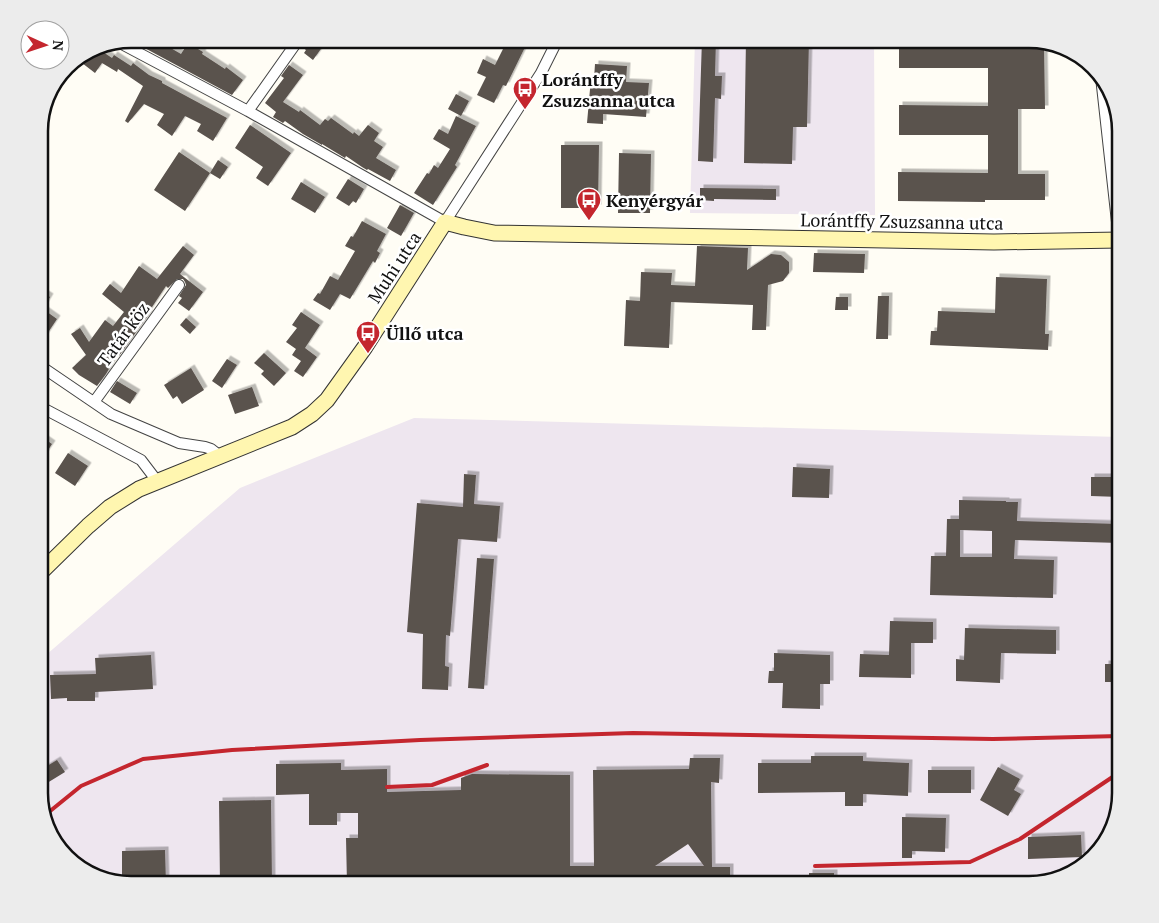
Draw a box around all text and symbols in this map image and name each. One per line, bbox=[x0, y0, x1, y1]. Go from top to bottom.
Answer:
north arrow bbox=[20, 20, 70, 70]
text: N bbox=[49, 40, 68, 52]
place label: Lorántffy Zsuzsanna utca bbox=[542, 67, 675, 112]
bus stop icon: Lorántffy Zsuzsanna utca bbox=[512, 76, 538, 110]
bus stop icon: Kenyérgyár bbox=[576, 187, 602, 221]
place label: Kenyérgyár bbox=[606, 188, 704, 212]
street label: Lorántffy Zsuzsanna utca bbox=[800, 207, 1004, 235]
street label: Muhi utca bbox=[362, 227, 426, 307]
street label: Tatár köz bbox=[91, 297, 155, 371]
bus stop icon: Üllő utca bbox=[355, 320, 381, 354]
place label: Üllő utca bbox=[386, 321, 464, 345]

